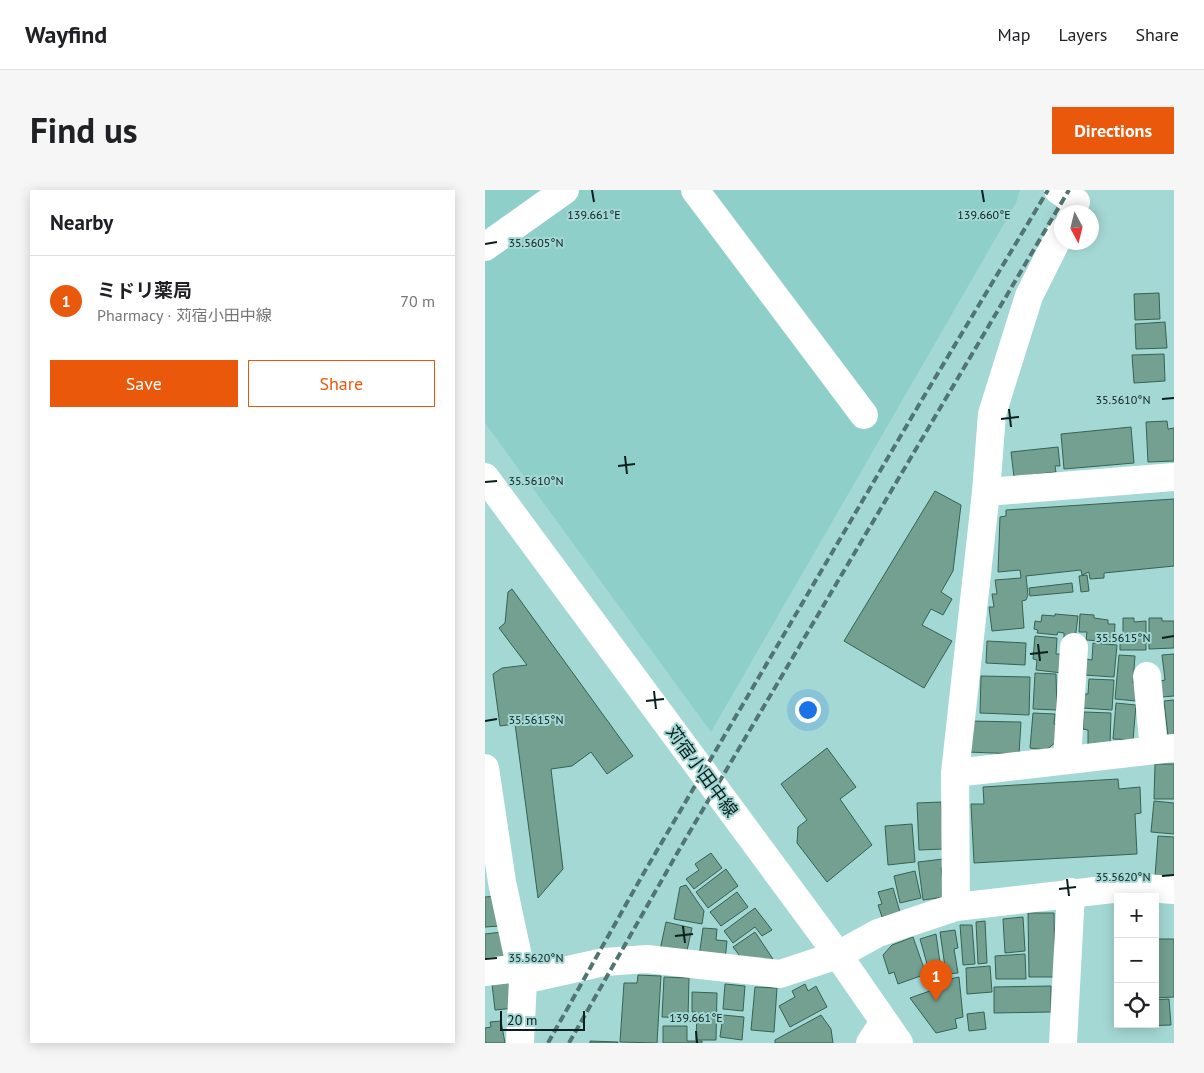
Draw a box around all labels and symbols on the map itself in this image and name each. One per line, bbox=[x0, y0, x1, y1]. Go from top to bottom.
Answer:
north arrow bbox=[1054, 205, 1099, 250]
text: 139.661°E bbox=[567, 207, 621, 222]
text: 139.660°E bbox=[957, 207, 1011, 222]
text: 35.5605°N bbox=[509, 235, 563, 250]
text: 35.5610°N bbox=[1096, 392, 1150, 407]
text: 35.5610°N bbox=[509, 473, 563, 488]
text: 35.5615°N bbox=[1096, 630, 1150, 645]
your location bbox=[795, 697, 821, 723]
text: 35.5615°N bbox=[509, 712, 563, 727]
street label: 苅宿小田中線 bbox=[661, 721, 743, 821]
text: 35.5620°N bbox=[1096, 869, 1150, 884]
text: 35.5620°N bbox=[509, 950, 563, 965]
pin: 1 bbox=[920, 960, 952, 1001]
scale bar bbox=[500, 1008, 585, 1031]
text: 139.661°E bbox=[669, 1010, 723, 1025]

